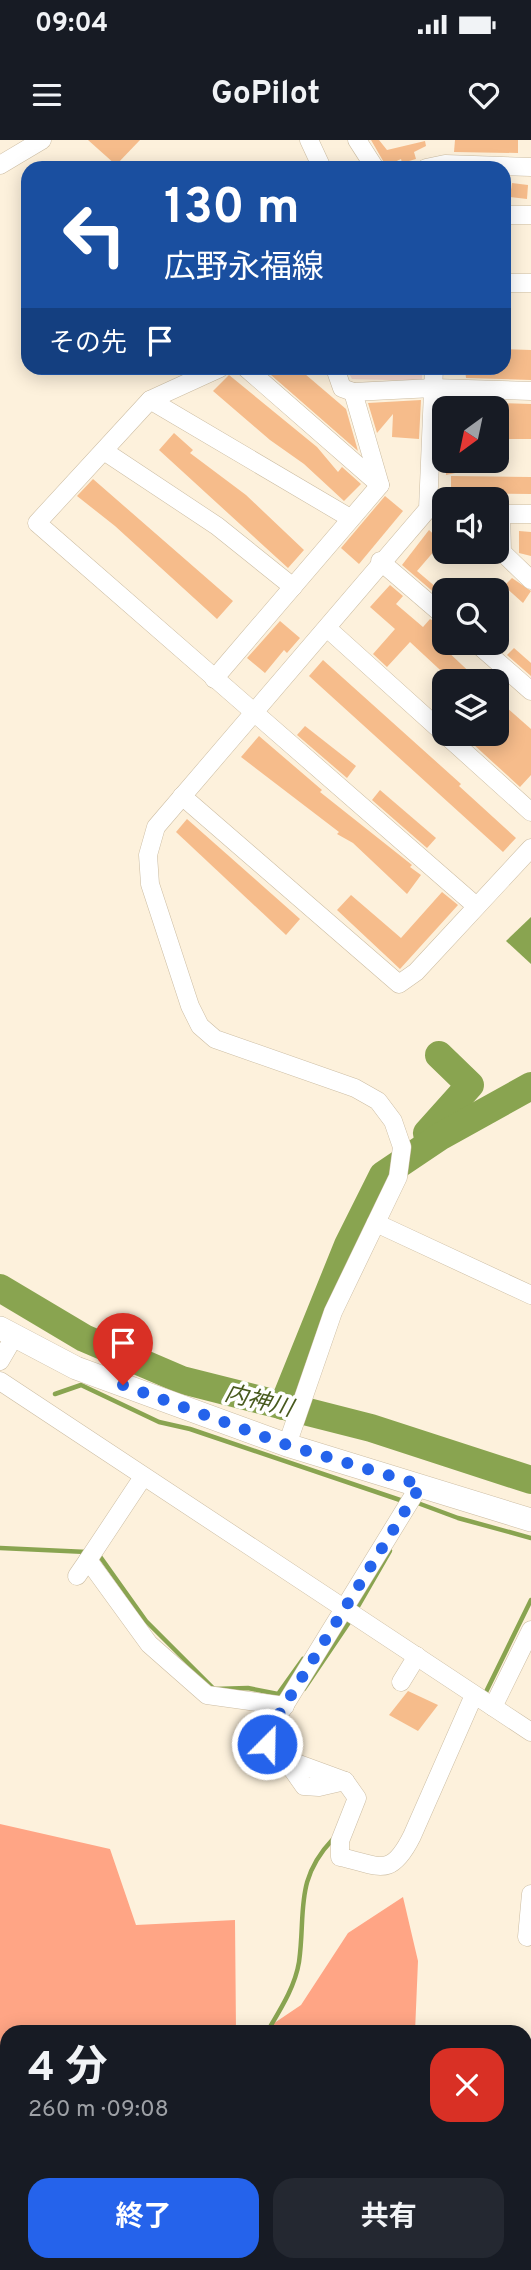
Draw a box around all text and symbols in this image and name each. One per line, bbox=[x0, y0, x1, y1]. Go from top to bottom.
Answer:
text: 09:04 bbox=[35, 8, 108, 41]
text: GoPilot bbox=[211, 75, 320, 115]
icon: menu bbox=[28, 76, 66, 114]
icon: heart bbox=[465, 76, 503, 114]
text: 130 m bbox=[164, 179, 300, 241]
icon: left bbox=[49, 189, 140, 280]
text: 広野永福線 bbox=[164, 249, 324, 289]
icon: arrive bbox=[141, 322, 179, 360]
text: その先 bbox=[49, 328, 127, 361]
north arrow bbox=[432, 396, 509, 472]
map controls bbox=[432, 396, 509, 746]
button: sound bbox=[432, 487, 509, 564]
button: search bbox=[432, 578, 509, 655]
button: layers bbox=[432, 669, 509, 746]
pin bbox=[93, 1313, 153, 1385]
icon: arrive bbox=[104, 1324, 142, 1362]
water label: 内神川 bbox=[221, 1380, 298, 1426]
position arrow bbox=[230, 1707, 304, 1781]
text: 4 分 bbox=[28, 2043, 108, 2096]
button: close bbox=[430, 2048, 504, 2122]
text: 260 m · 09:08 bbox=[28, 2096, 169, 2125]
button: 終了 bbox=[28, 2178, 259, 2258]
button: 共有 bbox=[273, 2178, 504, 2258]

